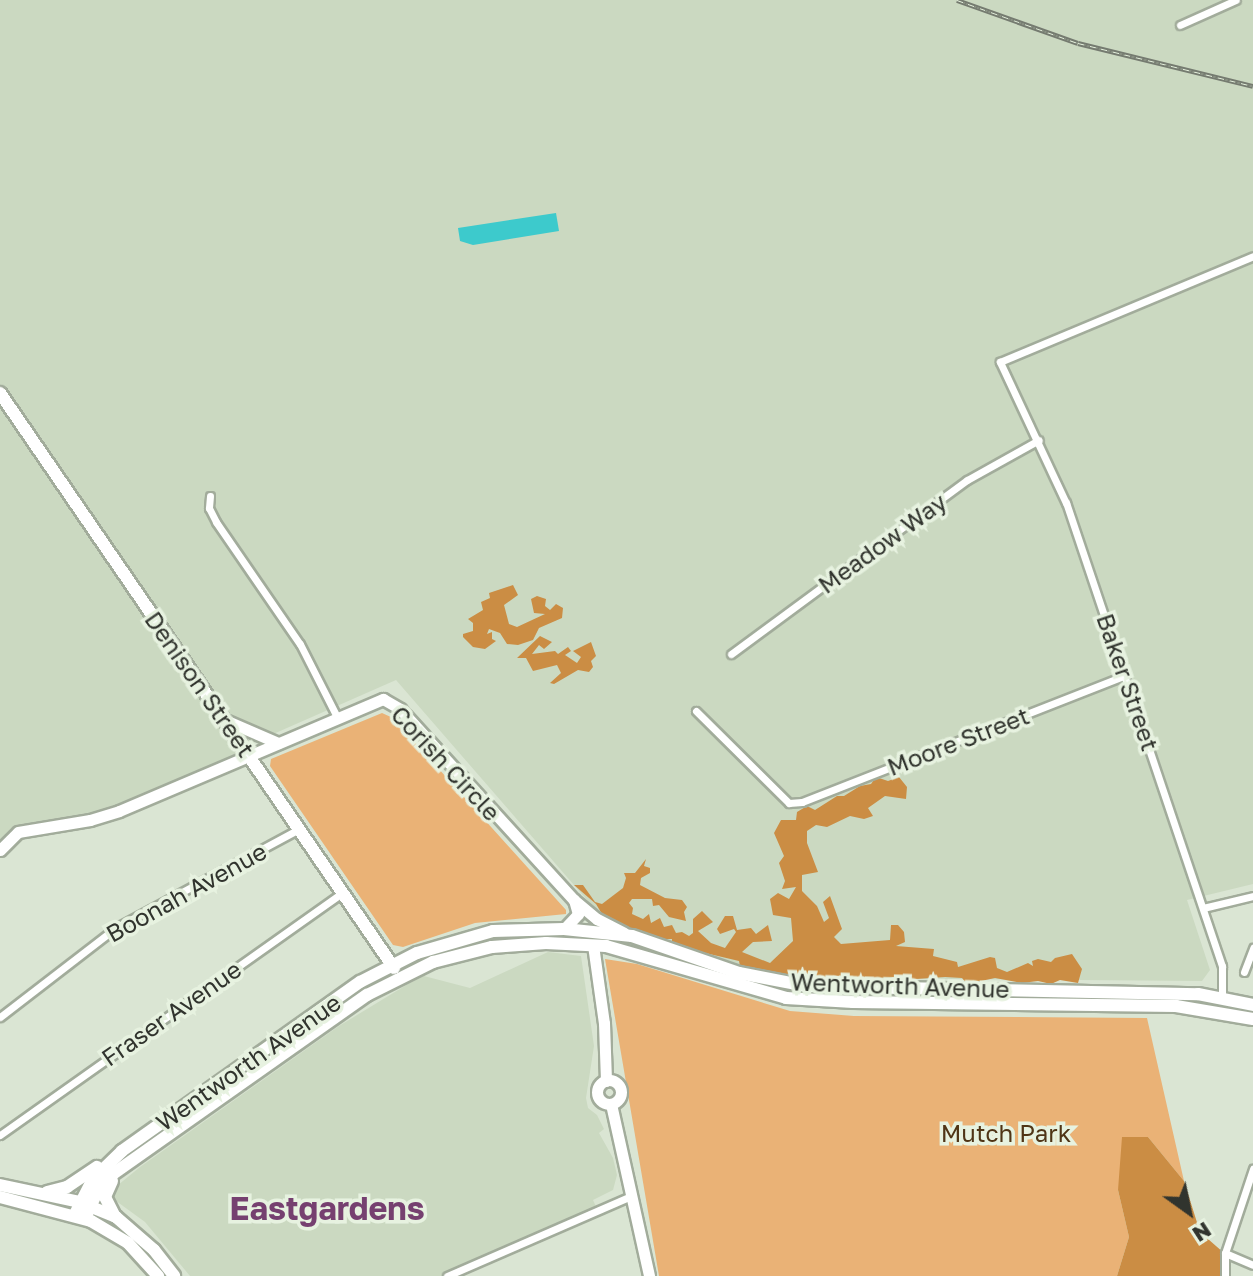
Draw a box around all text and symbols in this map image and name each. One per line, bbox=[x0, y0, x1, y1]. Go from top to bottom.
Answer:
street label: Meadow Way bbox=[812, 487, 952, 599]
street label: Denison Street bbox=[139, 606, 261, 762]
street label: Baker Street bbox=[1091, 610, 1165, 754]
street label: Corish Circle bbox=[386, 700, 506, 826]
street label: Moore Street bbox=[883, 701, 1033, 781]
street label: Boonah Avenue bbox=[101, 836, 271, 948]
street label: Fraser Avenue bbox=[96, 954, 246, 1072]
street label: Wentworth Avenue bbox=[790, 967, 1010, 1003]
street label: Wentworth Avenue bbox=[150, 987, 346, 1137]
park label: Mutch Park bbox=[941, 1119, 1071, 1147]
north arrow bbox=[1149, 1172, 1229, 1252]
district label: Eastgardens bbox=[229, 1189, 425, 1227]
text: N bbox=[1188, 1217, 1217, 1248]

